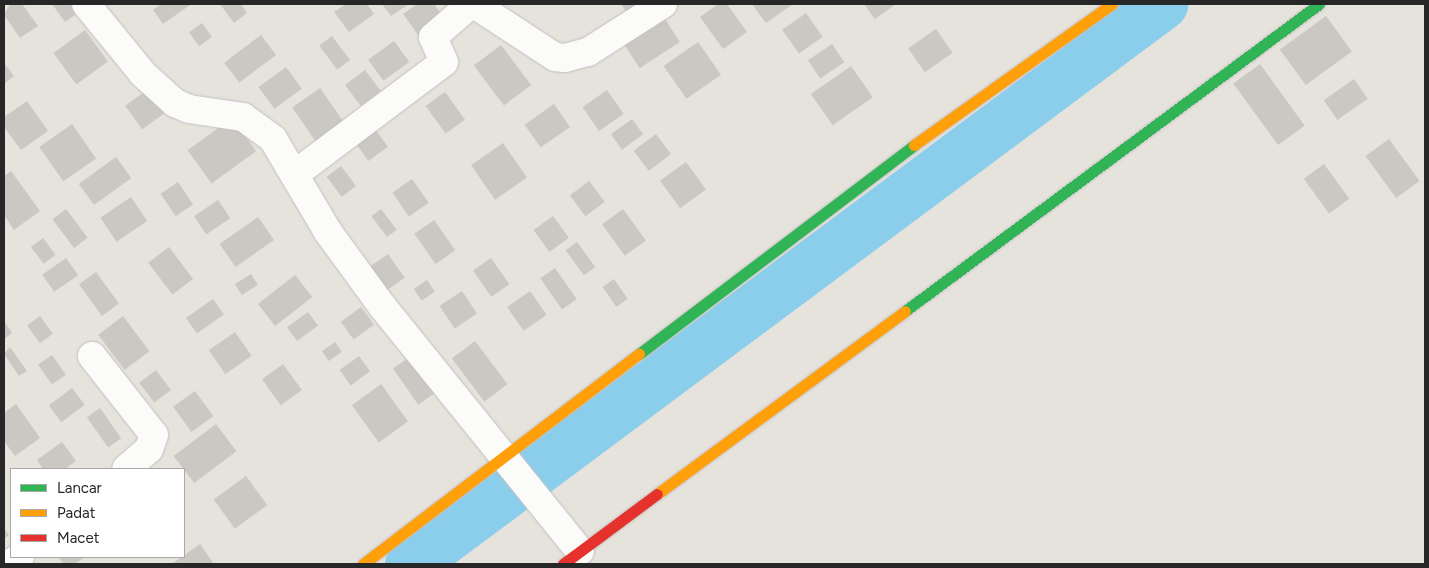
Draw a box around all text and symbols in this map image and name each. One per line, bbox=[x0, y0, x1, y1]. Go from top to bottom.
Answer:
legend bbox=[10, 468, 185, 558]
text: Lancar bbox=[57, 479, 102, 497]
text: Padat bbox=[57, 504, 95, 522]
text: Macet bbox=[57, 529, 99, 547]

